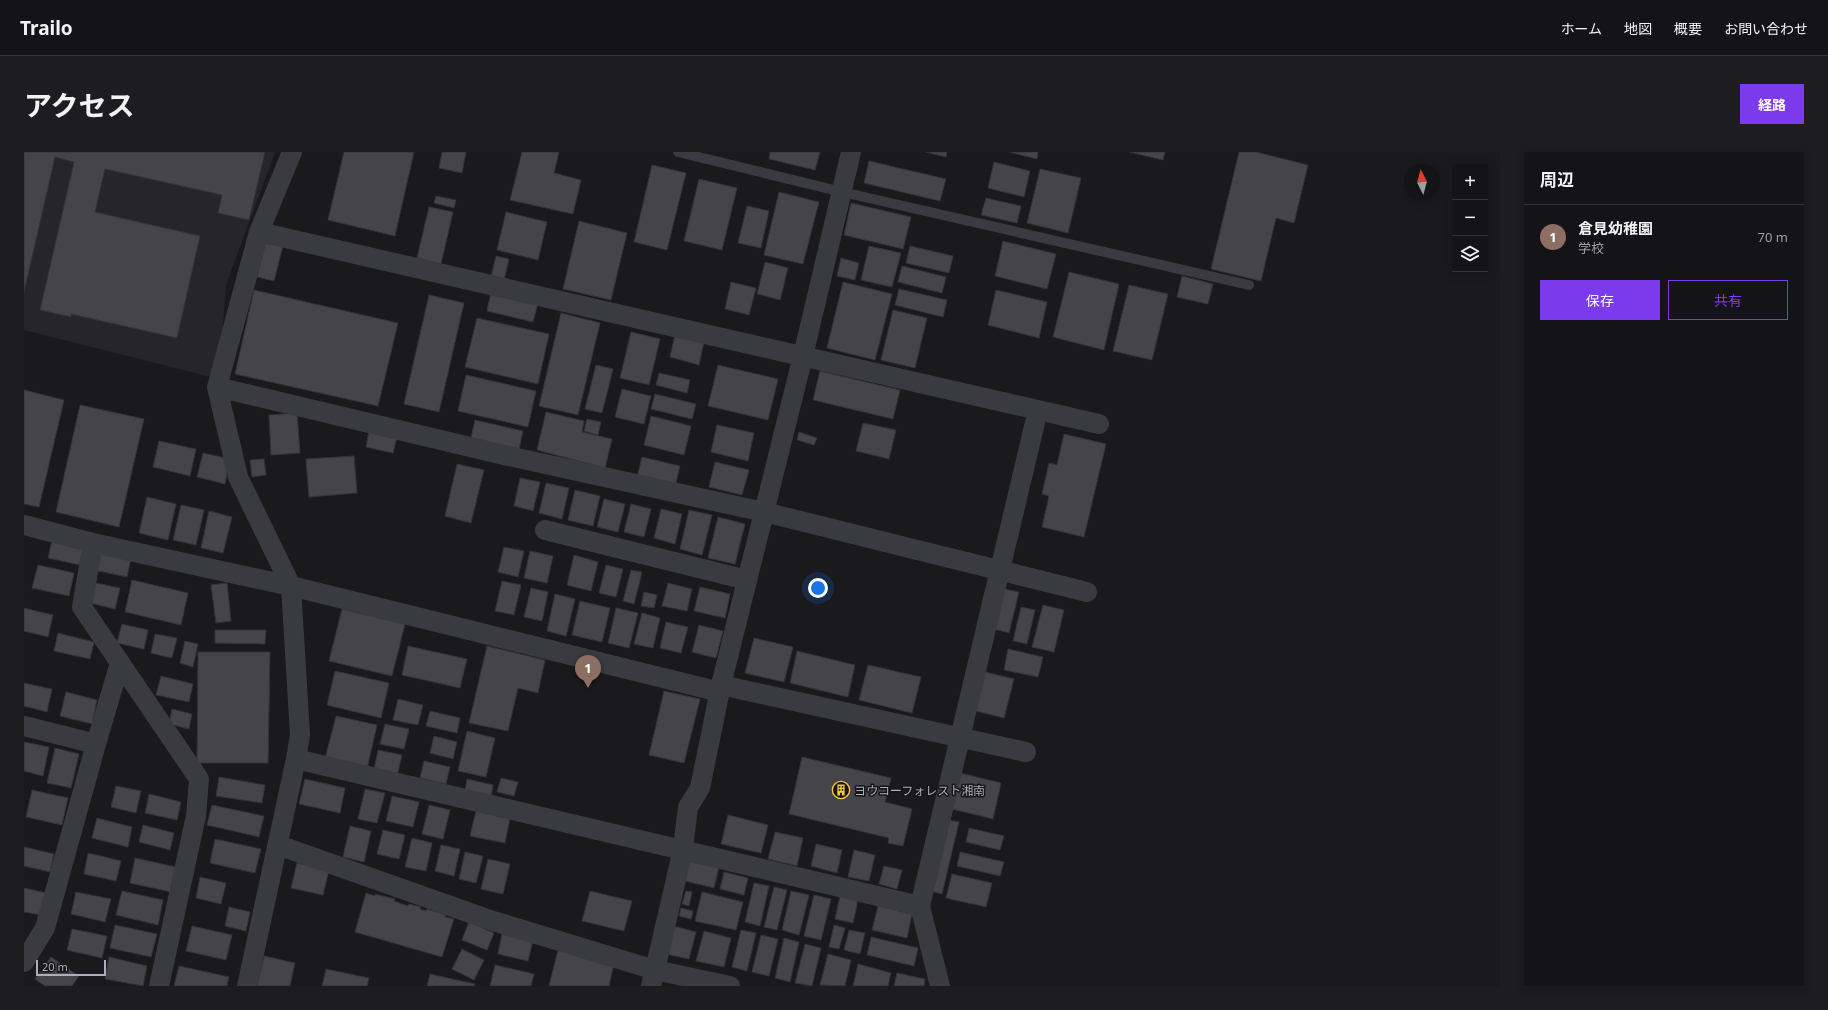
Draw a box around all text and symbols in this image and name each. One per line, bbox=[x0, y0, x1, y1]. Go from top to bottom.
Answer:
text: Trailo bbox=[20, 15, 73, 41]
text: ホーム bbox=[1560, 19, 1602, 38]
text: 地図 bbox=[1624, 19, 1652, 38]
text: 概要 bbox=[1674, 19, 1702, 38]
text: お問い合わせ bbox=[1724, 19, 1808, 38]
button: 経路 bbox=[1740, 84, 1804, 124]
text: アクセス bbox=[24, 86, 135, 124]
north arrow bbox=[1404, 164, 1440, 200]
map controls bbox=[1452, 164, 1488, 272]
button: + bbox=[1452, 164, 1488, 200]
text: 周辺 bbox=[1540, 168, 1574, 191]
button: − bbox=[1452, 200, 1488, 236]
text: 倉見幼稚園 bbox=[1578, 218, 1653, 238]
text: 1 bbox=[1549, 228, 1557, 246]
text: 70 m bbox=[1758, 228, 1788, 246]
button: layers bbox=[1452, 236, 1488, 272]
text: 学校 bbox=[1578, 239, 1604, 257]
button: 保存 bbox=[1540, 280, 1660, 320]
button: 共有 bbox=[1668, 280, 1788, 320]
your location bbox=[808, 578, 828, 598]
pin: 1 bbox=[575, 655, 601, 688]
building icon: ヨウコーフォレスト湘南 bbox=[831, 780, 851, 800]
place label: ヨウコーフォレスト湘南 bbox=[854, 782, 985, 799]
scale bar bbox=[36, 958, 106, 977]
text: 20 m bbox=[42, 959, 68, 974]

